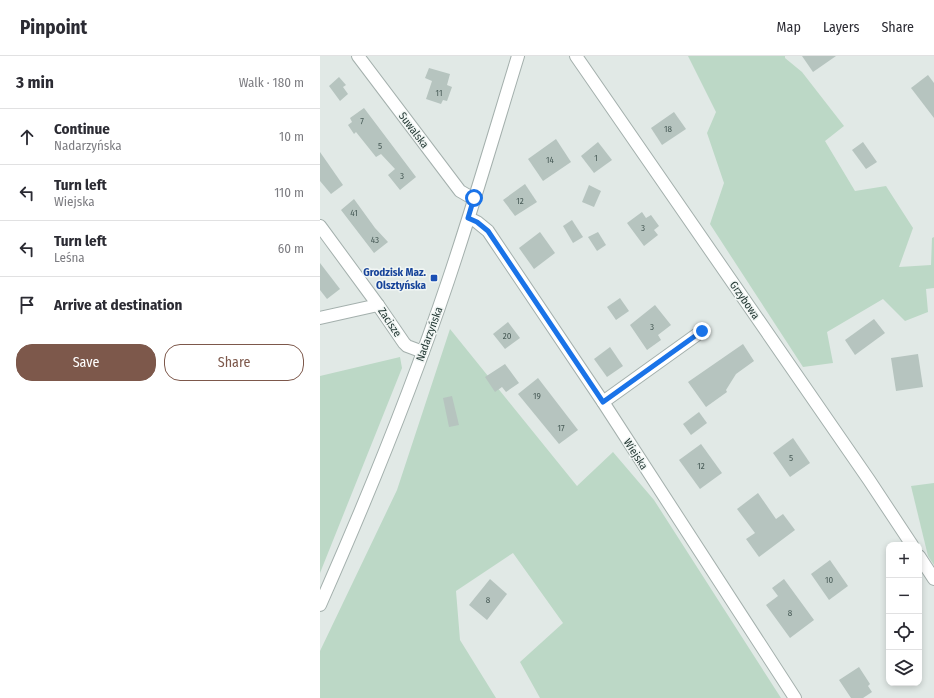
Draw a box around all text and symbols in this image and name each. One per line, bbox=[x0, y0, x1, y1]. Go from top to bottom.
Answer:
text: Pinpoint bbox=[20, 16, 87, 39]
text: Map bbox=[777, 19, 801, 36]
text: Layers bbox=[823, 19, 859, 36]
text: Share bbox=[881, 19, 914, 36]
text: 3 min bbox=[16, 72, 54, 93]
text: Walk · 180 m bbox=[239, 75, 304, 90]
house number: 11 bbox=[436, 88, 442, 98]
street label: Suwalska bbox=[396, 110, 431, 151]
house number: 7 bbox=[360, 116, 364, 126]
text: Continue bbox=[54, 120, 110, 138]
house number: 18 bbox=[664, 124, 673, 134]
icon: ahead bbox=[16, 126, 38, 148]
text: 10 m bbox=[279, 129, 304, 144]
text: Nadarzyńska bbox=[54, 138, 122, 153]
house number: 5 bbox=[378, 141, 382, 151]
house number: 1 bbox=[594, 153, 598, 163]
house number: 14 bbox=[546, 155, 555, 165]
house number: 3 bbox=[400, 171, 404, 181]
text: Turn left bbox=[54, 176, 107, 194]
icon: left bbox=[16, 182, 38, 204]
text: 110 m bbox=[274, 185, 304, 200]
route start bbox=[465, 189, 483, 207]
text: Wiejska bbox=[54, 194, 95, 209]
house number: 12 bbox=[516, 196, 524, 206]
house number: 41 bbox=[350, 208, 358, 218]
house number: 3 bbox=[641, 223, 645, 233]
text: Turn left bbox=[54, 232, 107, 250]
house number: 43 bbox=[371, 235, 379, 245]
icon: left bbox=[16, 238, 38, 260]
text: 60 m bbox=[278, 241, 304, 256]
text: Leśna bbox=[54, 250, 85, 265]
place label: Grodzisk Maz. Olsztyńska bbox=[363, 266, 427, 292]
marker: Grodzisk Maz. Olsztyńska bbox=[429, 273, 439, 283]
street label: Grzybowa bbox=[727, 279, 762, 322]
icon: arrive bbox=[16, 294, 38, 316]
text: Arrive at destination bbox=[54, 296, 182, 314]
street label: Zacisze bbox=[375, 305, 404, 339]
street label: Nadarzyńska bbox=[414, 305, 445, 363]
house number: 3 bbox=[650, 322, 654, 332]
route end bbox=[693, 322, 711, 340]
house number: 20 bbox=[503, 331, 512, 341]
button: Save bbox=[16, 344, 156, 381]
button: Share bbox=[164, 344, 304, 381]
house number: 19 bbox=[533, 391, 541, 401]
house number: 17 bbox=[557, 423, 565, 433]
street label: Wiejska bbox=[621, 436, 650, 472]
house number: 5 bbox=[789, 453, 793, 463]
house number: 12 bbox=[697, 461, 705, 471]
map controls bbox=[886, 542, 922, 686]
button: + bbox=[886, 542, 922, 578]
house number: 10 bbox=[825, 575, 833, 585]
button: − bbox=[886, 578, 922, 614]
house number: 8 bbox=[486, 595, 491, 605]
house number: 8 bbox=[788, 608, 793, 618]
button: locate bbox=[886, 614, 922, 650]
button: layers bbox=[886, 650, 922, 686]

